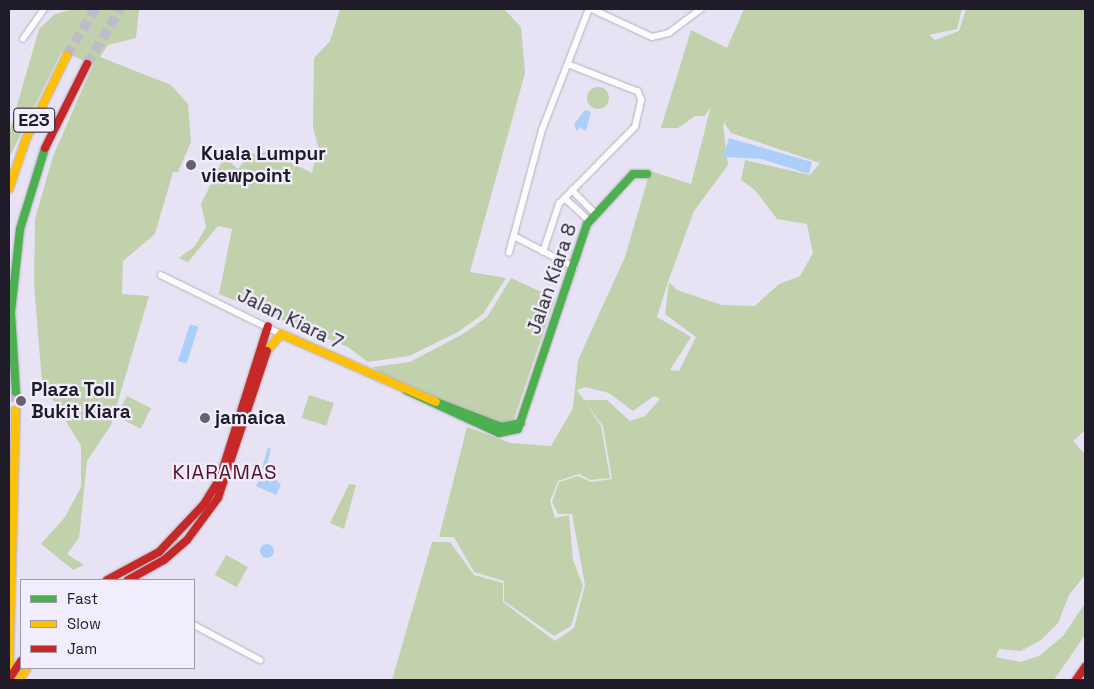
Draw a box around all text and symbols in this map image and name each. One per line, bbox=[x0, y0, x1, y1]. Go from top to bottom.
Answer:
road number: E23 bbox=[13, 104, 55, 136]
place label: Kuala Lumpur viewpoint bbox=[201, 143, 326, 187]
marker: Kuala Lumpur viewpoint bbox=[185, 159, 197, 171]
street label: Jalan Kiara 8 bbox=[522, 221, 582, 337]
street label: Jalan Kiara 7 bbox=[234, 284, 346, 354]
place label: Plaza Toll Bukit Kiara bbox=[31, 379, 131, 423]
marker: Plaza Toll Bukit Kiara bbox=[15, 395, 27, 407]
place label: jamaica bbox=[215, 407, 285, 429]
marker: jamaica bbox=[199, 412, 211, 424]
district label: KIARAMAS bbox=[171, 460, 279, 484]
legend bbox=[20, 579, 195, 669]
text: Fast bbox=[67, 589, 98, 608]
text: Slow bbox=[67, 614, 101, 633]
text: Jam bbox=[67, 639, 97, 658]

